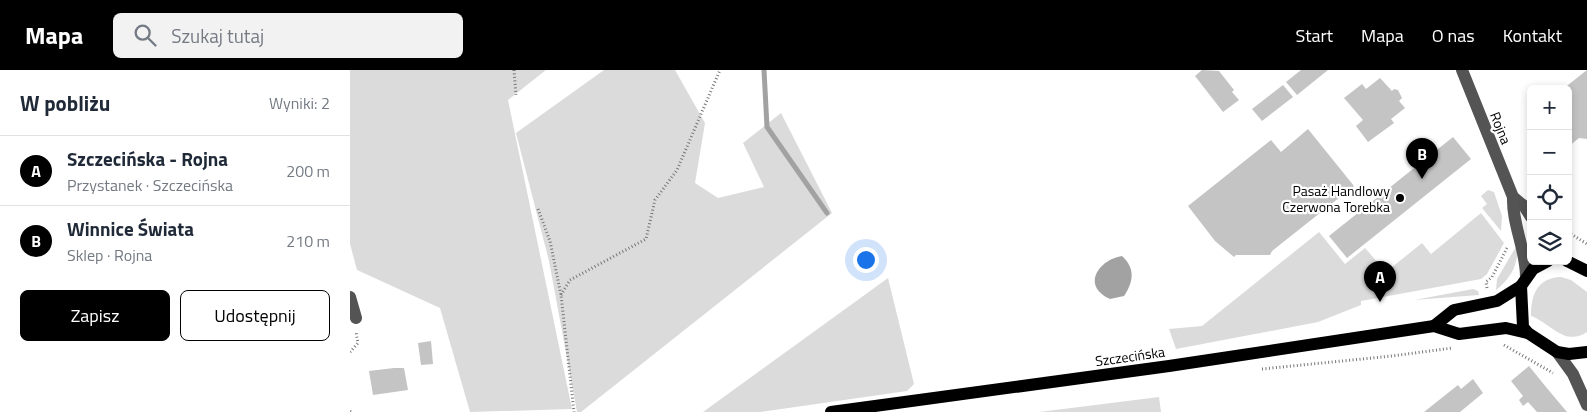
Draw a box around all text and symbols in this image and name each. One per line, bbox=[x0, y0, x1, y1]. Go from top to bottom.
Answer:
search box bbox=[113, 13, 463, 58]
text: Mapa bbox=[25, 17, 83, 53]
icon: search bbox=[131, 21, 159, 49]
text: Szukaj tutaj bbox=[171, 21, 264, 50]
text: Start bbox=[1296, 22, 1333, 49]
text: Mapa bbox=[1361, 22, 1404, 49]
text: O nas bbox=[1432, 22, 1475, 49]
text: Kontakt bbox=[1503, 22, 1562, 49]
map controls bbox=[1527, 85, 1572, 265]
button: + bbox=[1527, 85, 1572, 130]
text: W pobliżu bbox=[20, 87, 110, 119]
text: Wyniki: 2 bbox=[269, 91, 330, 115]
street label: Rojna bbox=[1485, 109, 1517, 147]
button: − bbox=[1527, 130, 1572, 175]
pin: B bbox=[1406, 138, 1438, 179]
text: Szczecińska - Rojna bbox=[67, 144, 228, 173]
text: A bbox=[31, 159, 41, 183]
text: 200 m bbox=[286, 159, 330, 183]
text: Przystanek · Szczecińska bbox=[67, 173, 233, 197]
button: locate bbox=[1527, 175, 1572, 220]
place label: Pasaż Handlowy Czerwona Torebka bbox=[1282, 180, 1390, 217]
marker: Pasaż Handlowy Czerwona Torebka bbox=[1394, 192, 1406, 204]
text: Winnice Świata bbox=[67, 214, 194, 243]
button: layers bbox=[1527, 220, 1572, 265]
text: B bbox=[31, 229, 41, 253]
text: 210 m bbox=[286, 229, 330, 253]
text: Sklep · Rojna bbox=[67, 243, 152, 267]
your location bbox=[853, 247, 879, 273]
pin: A bbox=[1364, 261, 1396, 302]
button: Zapisz bbox=[20, 290, 170, 341]
button: Udostępnij bbox=[180, 290, 330, 341]
street label: Szczecińska bbox=[1094, 341, 1166, 371]

